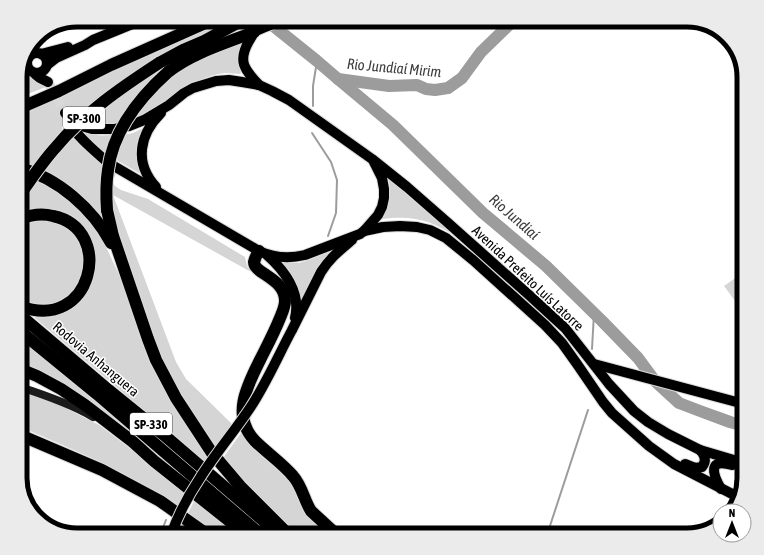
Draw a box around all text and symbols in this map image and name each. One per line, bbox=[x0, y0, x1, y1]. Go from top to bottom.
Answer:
water label: Rio Jundiaí Mirim bbox=[346, 55, 442, 80]
road number: SP-300 bbox=[63, 107, 105, 129]
water label: Rio Jundiaí bbox=[486, 190, 543, 243]
street label: Avenida Prefeito Luís Latorre bbox=[469, 222, 587, 334]
street label: Rodovia Anhanguera bbox=[50, 318, 142, 400]
road number: SP-330 bbox=[130, 413, 172, 435]
north arrow bbox=[712, 503, 752, 543]
text: N bbox=[729, 507, 735, 519]

